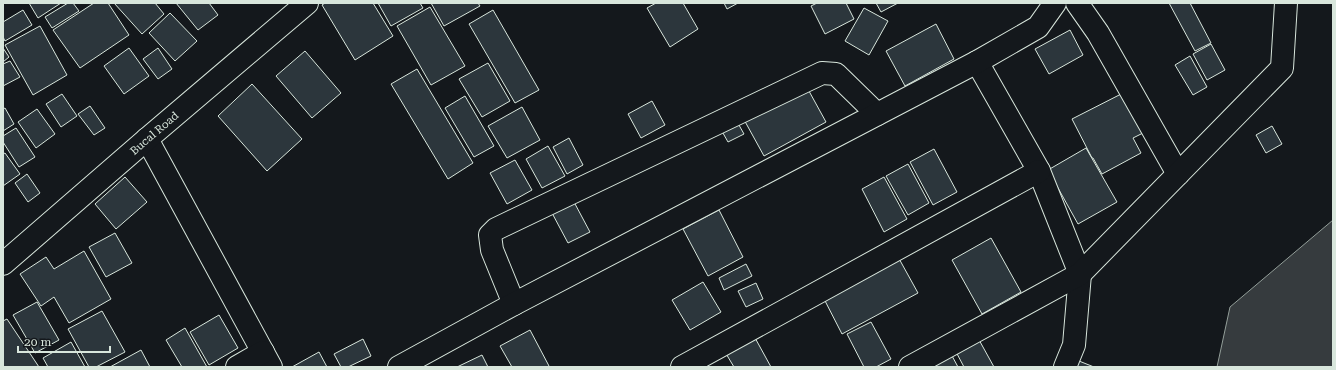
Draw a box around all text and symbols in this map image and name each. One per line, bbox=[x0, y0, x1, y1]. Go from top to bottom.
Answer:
street label: Bucal Road bbox=[128, 109, 181, 158]
scale bar bbox=[18, 328, 110, 354]
text: 20 m bbox=[24, 335, 51, 349]

